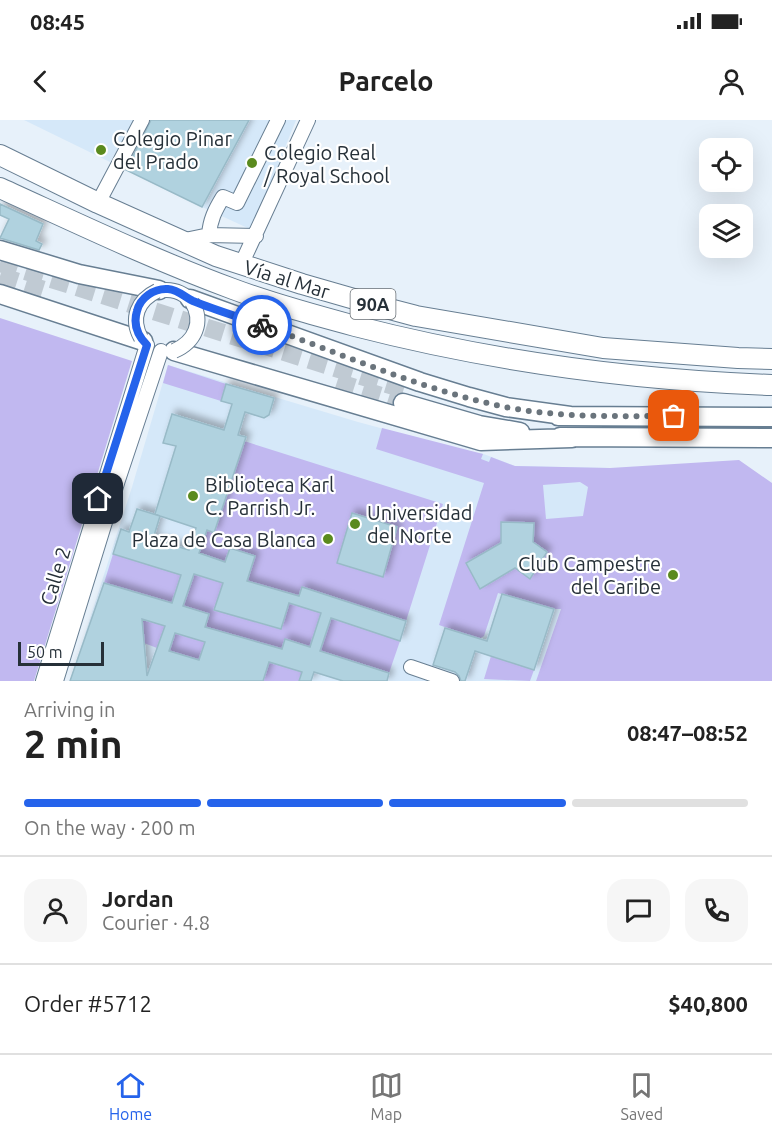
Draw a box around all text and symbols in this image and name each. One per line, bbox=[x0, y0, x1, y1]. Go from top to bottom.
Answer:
text: 08:45 bbox=[30, 9, 85, 34]
icon: back bbox=[24, 65, 57, 98]
icon: person bbox=[715, 65, 748, 98]
text: Parcelo bbox=[339, 66, 433, 96]
place label: Colegio Pinar del Prado bbox=[113, 127, 232, 173]
map controls bbox=[699, 138, 753, 258]
button: locate bbox=[699, 138, 753, 192]
place label: Colegio Real / Royal School bbox=[263, 141, 390, 187]
marker: Colegio Pinar del Prado bbox=[94, 143, 108, 157]
marker: Colegio Real / Royal School bbox=[245, 156, 259, 170]
button: layers bbox=[699, 204, 753, 258]
street label: Vía al Mar bbox=[241, 255, 333, 303]
road number: 90A bbox=[350, 289, 395, 319]
courier bbox=[232, 295, 292, 355]
icon: bike bbox=[246, 309, 279, 342]
pin bbox=[648, 390, 699, 441]
icon: bag bbox=[657, 399, 690, 432]
pin bbox=[72, 473, 123, 524]
place label: Biblioteca Karl C. Parrish Jr. bbox=[205, 473, 334, 519]
icon: home bbox=[81, 482, 114, 515]
marker: Biblioteca Karl C. Parrish Jr. bbox=[186, 489, 200, 503]
place label: Universidad del Norte bbox=[367, 501, 472, 547]
marker: Universidad del Norte bbox=[348, 517, 362, 531]
place label: Plaza de Casa Blanca bbox=[132, 528, 316, 551]
marker: Plaza de Casa Blanca bbox=[321, 532, 335, 546]
street label: Calle 2 bbox=[35, 544, 75, 608]
place label: Club Campestre del Caribe bbox=[518, 552, 661, 598]
marker: Club Campestre del Caribe bbox=[666, 568, 680, 582]
scale bar bbox=[18, 639, 104, 666]
text: 50 m bbox=[27, 643, 63, 661]
text: Arriving in bbox=[24, 698, 115, 721]
text: 08:47–08:52 bbox=[627, 720, 748, 745]
text: 2 min bbox=[24, 722, 123, 765]
text: On the way · 200 m bbox=[24, 816, 196, 839]
button: person bbox=[24, 879, 87, 942]
button: chat bbox=[607, 879, 670, 942]
button: phone bbox=[685, 879, 748, 942]
text: Jordan bbox=[102, 886, 174, 911]
text: Courier · 4.8 bbox=[102, 911, 210, 934]
text: Order #5712 bbox=[24, 991, 152, 1016]
text: $40,800 bbox=[668, 991, 748, 1016]
tab: Home bbox=[109, 1069, 152, 1123]
tab: Map bbox=[370, 1069, 403, 1123]
tab: Saved bbox=[621, 1069, 663, 1123]

